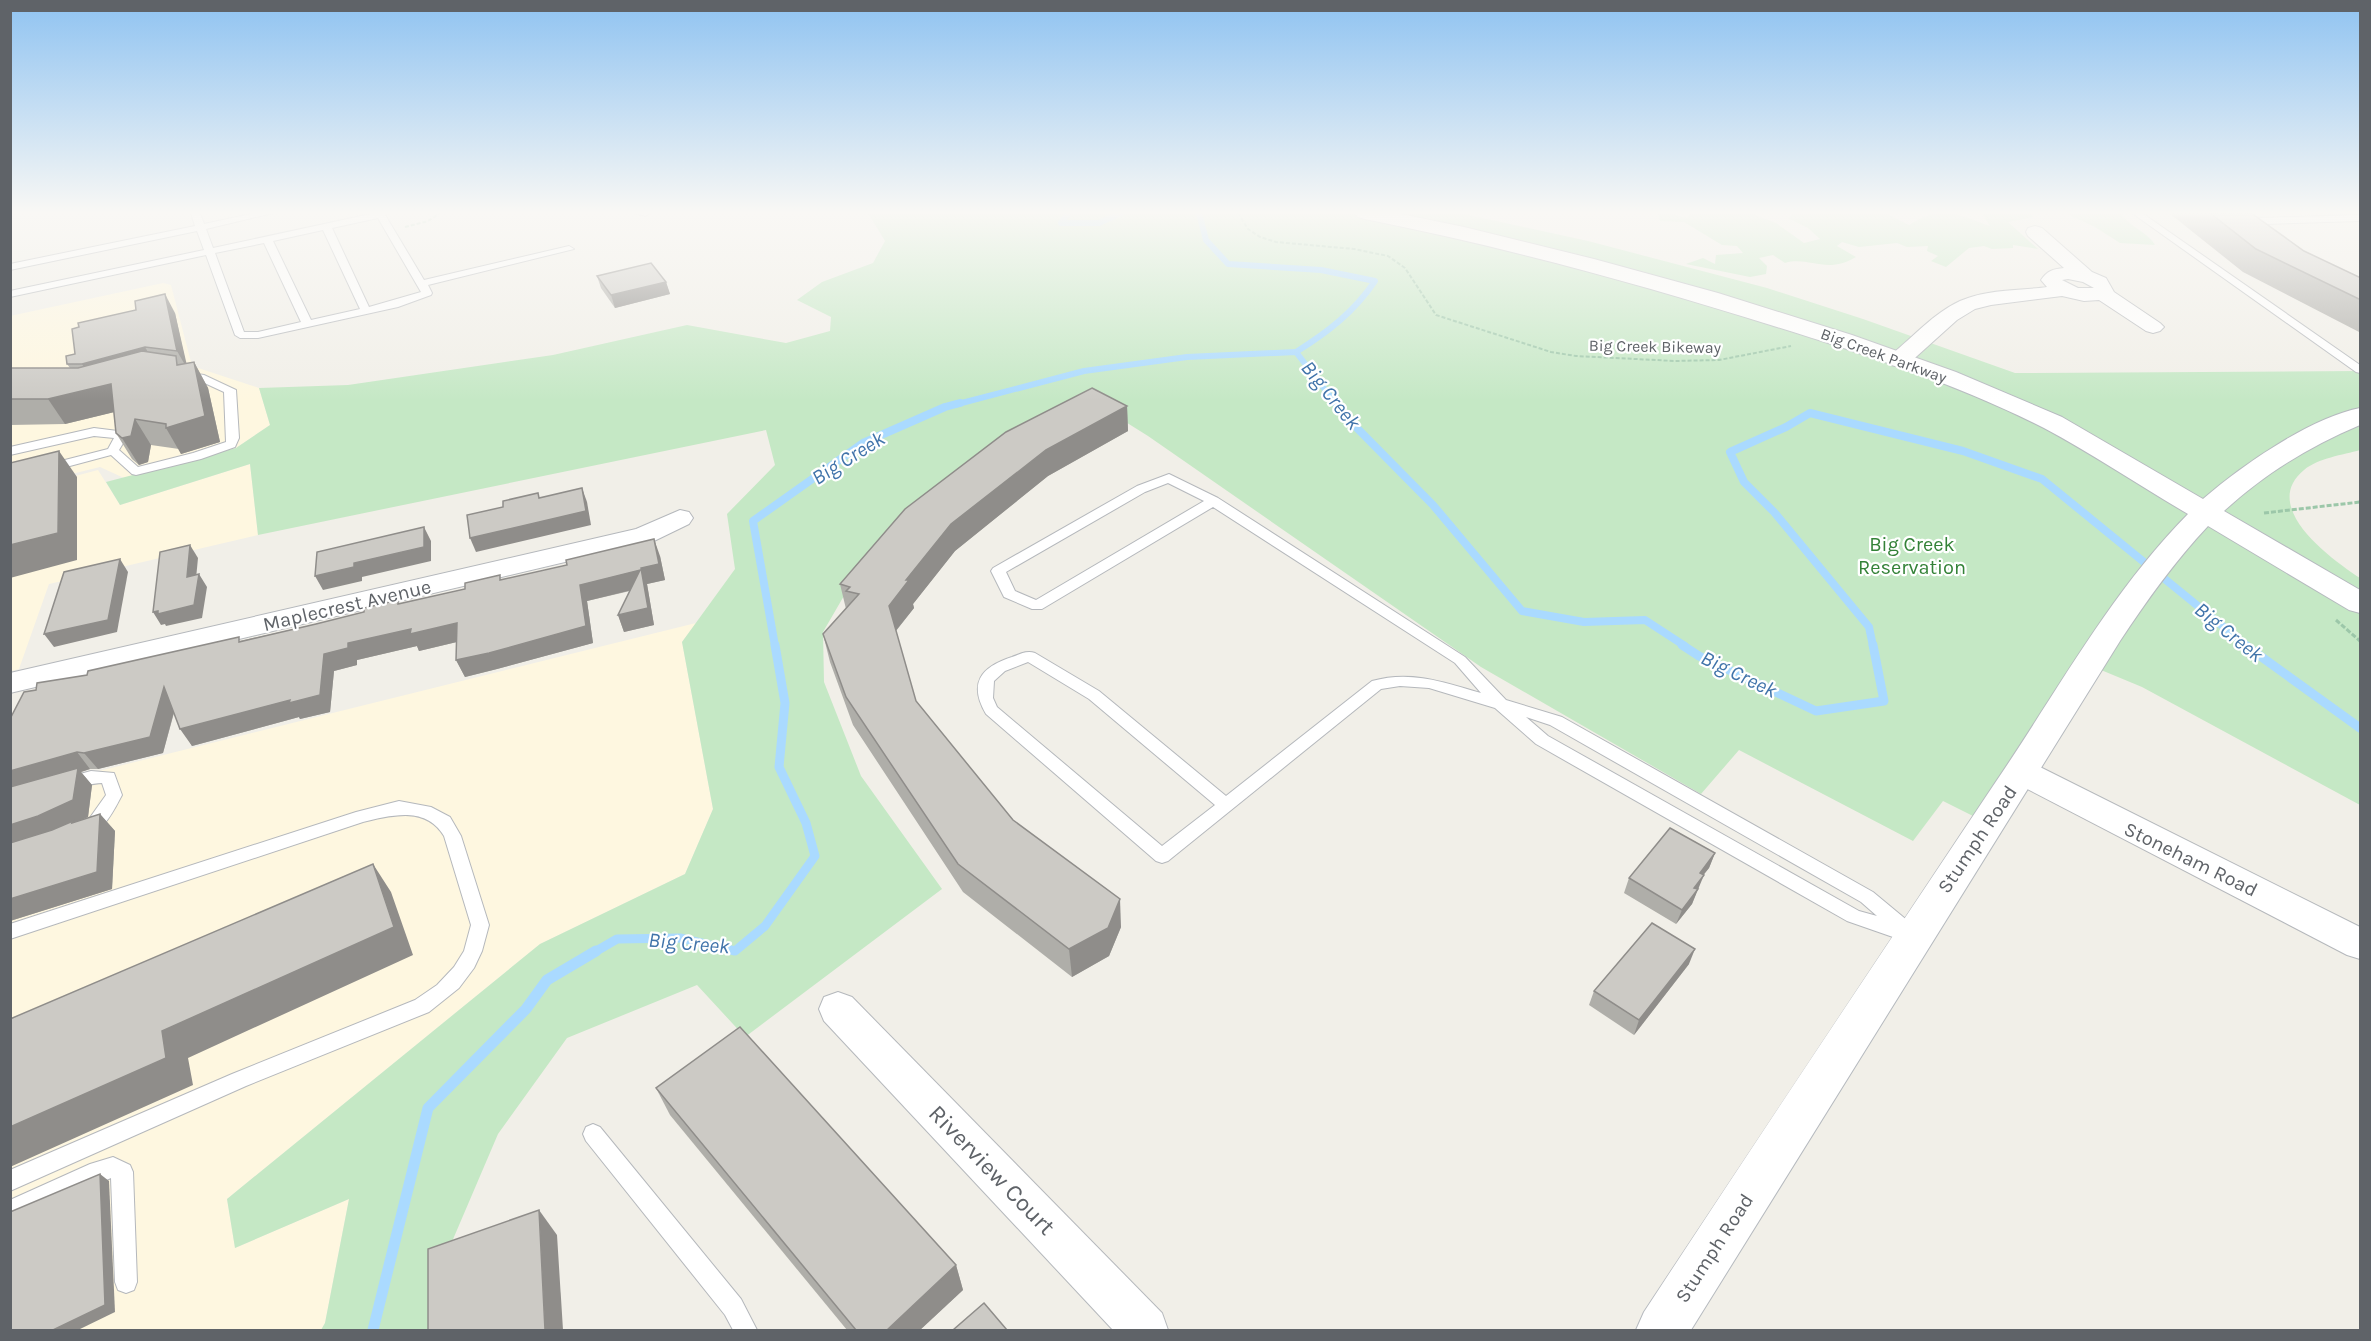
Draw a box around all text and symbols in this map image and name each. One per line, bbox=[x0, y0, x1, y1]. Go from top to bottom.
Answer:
street label: Big Creek Parkway bbox=[1818, 324, 1950, 387]
street label: Big Creek Bikeway bbox=[1589, 336, 1722, 357]
water label: Big Creek bbox=[1296, 356, 1366, 434]
water label: Big Creek bbox=[807, 426, 889, 490]
park label: Big Creek Reservation bbox=[1858, 533, 1966, 579]
street label: Maplecrest Avenue bbox=[261, 575, 433, 636]
water label: Big Creek bbox=[2190, 597, 2268, 667]
water label: Big Creek bbox=[1697, 645, 1781, 703]
street label: Stumph Road bbox=[1933, 781, 2022, 898]
street label: Stoneham Road bbox=[2120, 817, 2261, 902]
water label: Big Creek bbox=[647, 927, 731, 959]
street label: Riverview Court bbox=[923, 1099, 1061, 1241]
street label: Stumph Road bbox=[1671, 1190, 1758, 1307]

